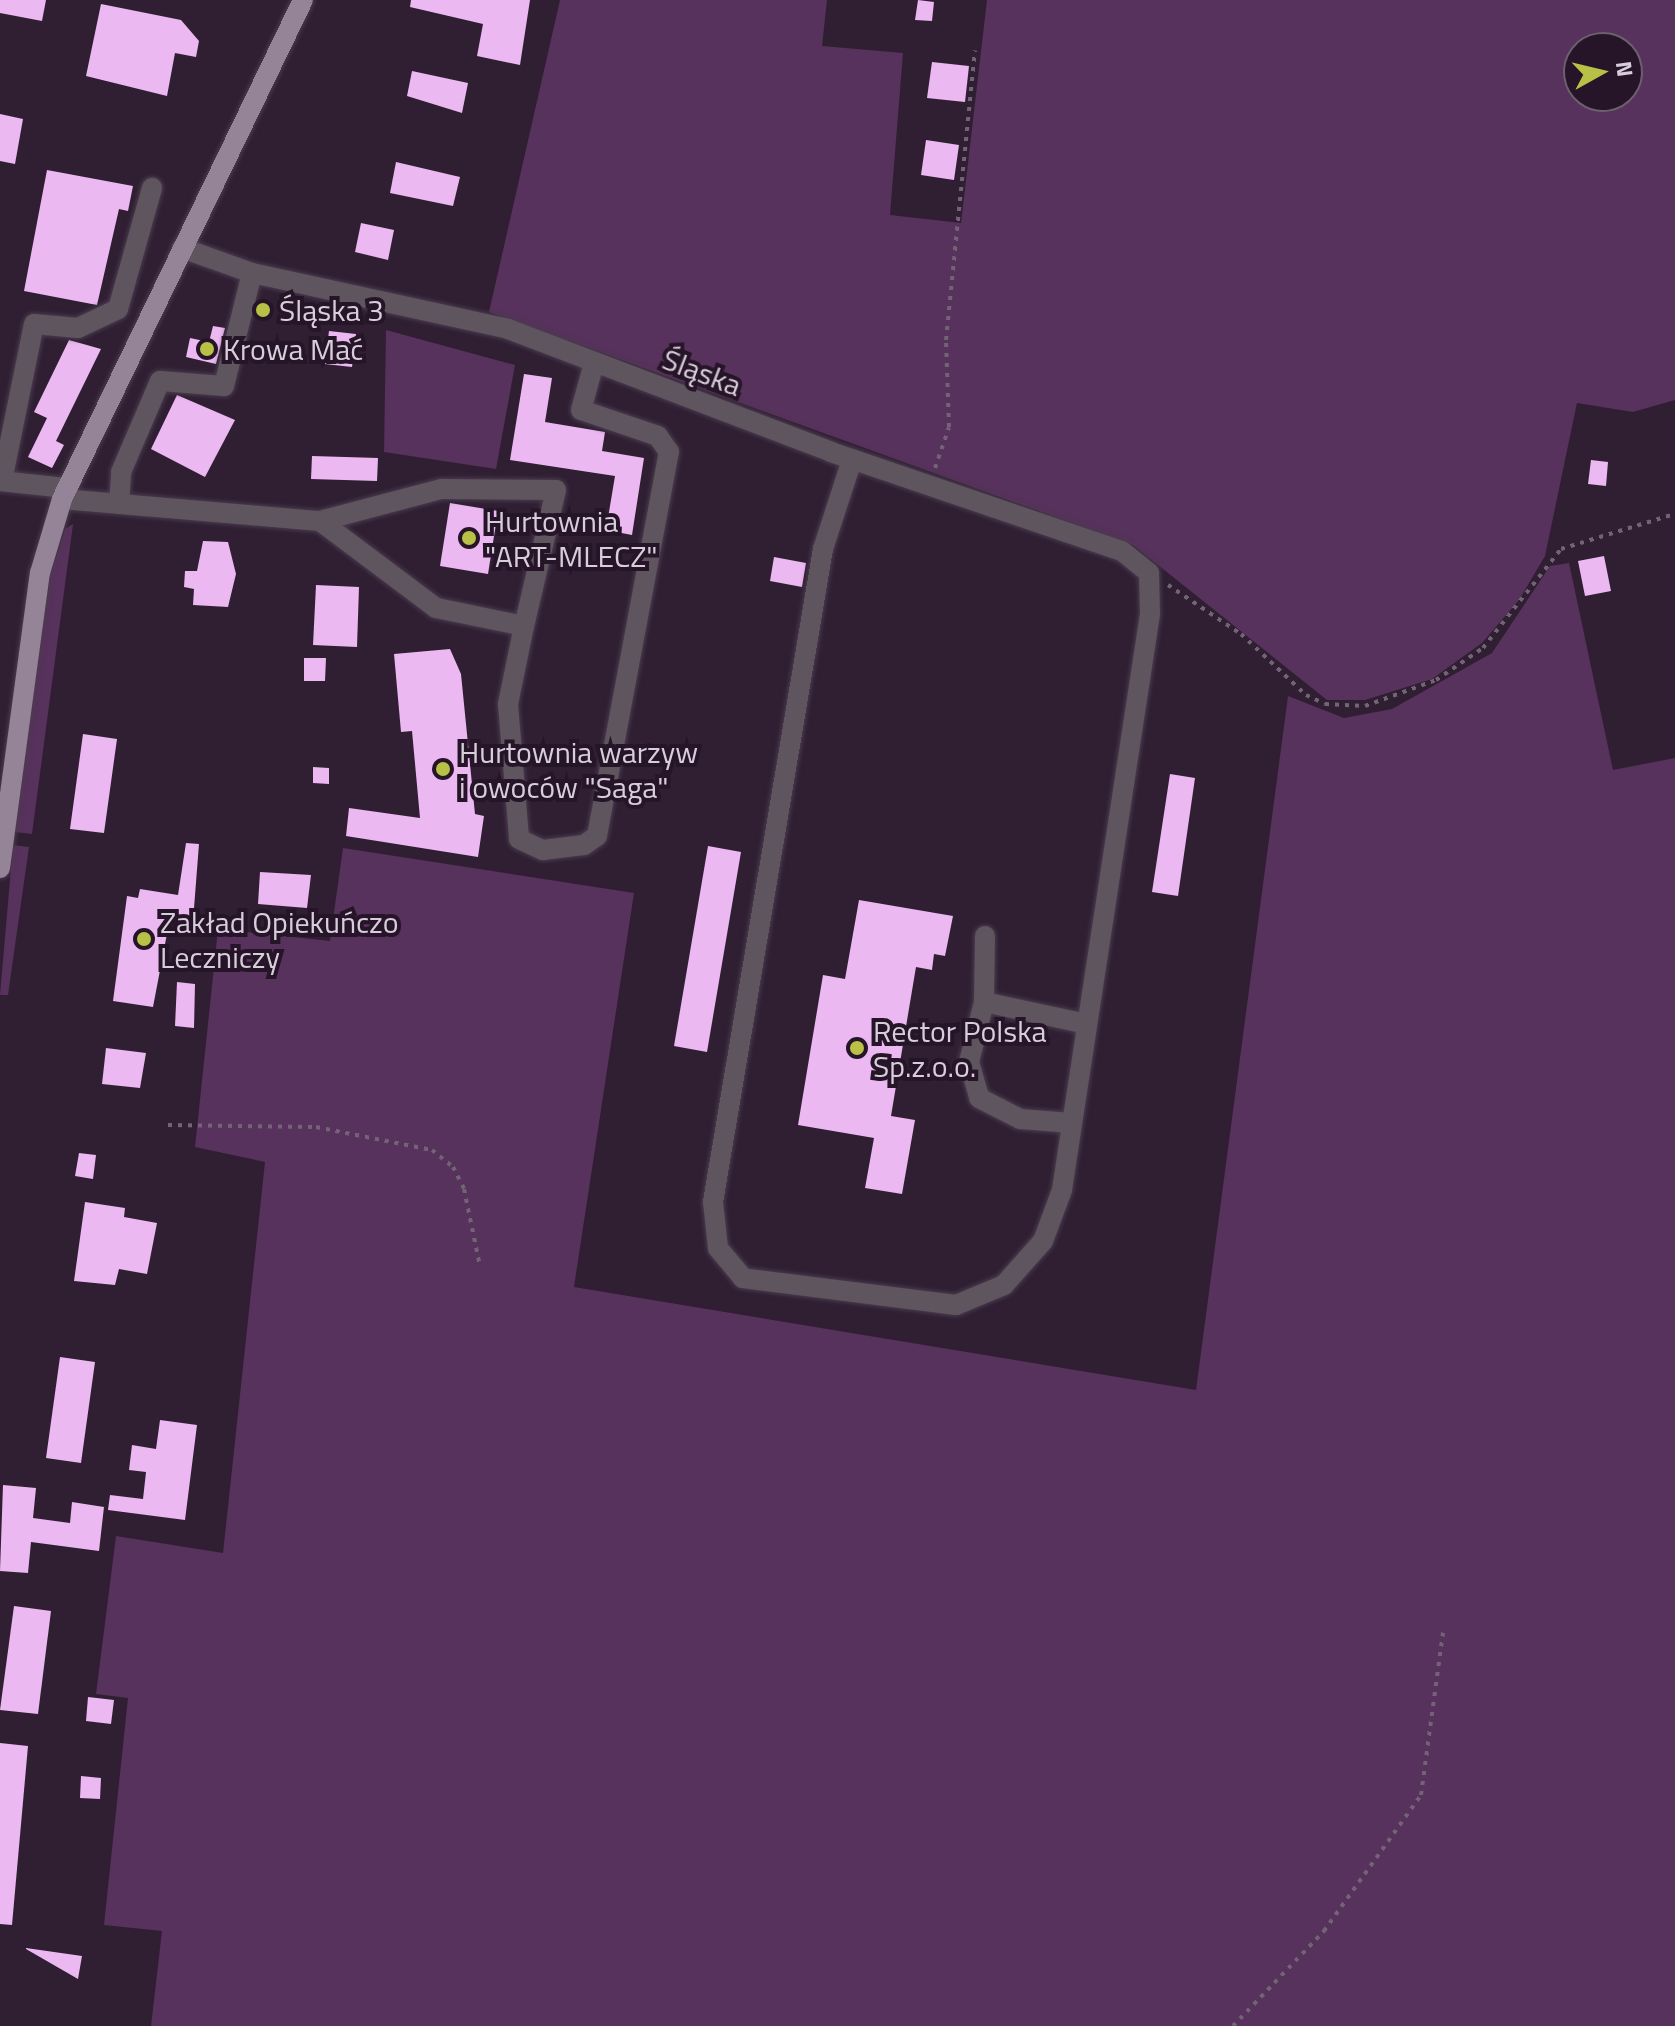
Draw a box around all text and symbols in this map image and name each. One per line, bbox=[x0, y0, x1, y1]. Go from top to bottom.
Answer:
north arrow bbox=[1563, 32, 1643, 112]
text: N bbox=[1607, 59, 1643, 79]
place label: Śląska 3 bbox=[279, 292, 384, 328]
marker: Śląska 3 bbox=[254, 301, 272, 319]
place label: Krowa Mać bbox=[223, 331, 363, 367]
marker: Krowa Mać bbox=[198, 340, 216, 358]
street label: Śląska bbox=[658, 341, 746, 403]
place label: Hurtownia "ART-MLECZ" bbox=[485, 503, 657, 574]
marker: Hurtownia "ART-MLECZ" bbox=[460, 529, 478, 547]
place label: Hurtownia warzyw i owoców "Saga" bbox=[459, 734, 698, 804]
marker: Hurtownia warzyw i owoców "Saga" bbox=[434, 760, 452, 778]
place label: Zakład Opiekuńczo Leczniczy bbox=[160, 904, 398, 974]
marker: Zakład Opiekuńczo Leczniczy bbox=[135, 930, 153, 948]
place label: Rector Polska Sp.z.o.o. bbox=[873, 1013, 1046, 1084]
marker: Rector Polska Sp.z.o.o. bbox=[848, 1039, 866, 1057]

